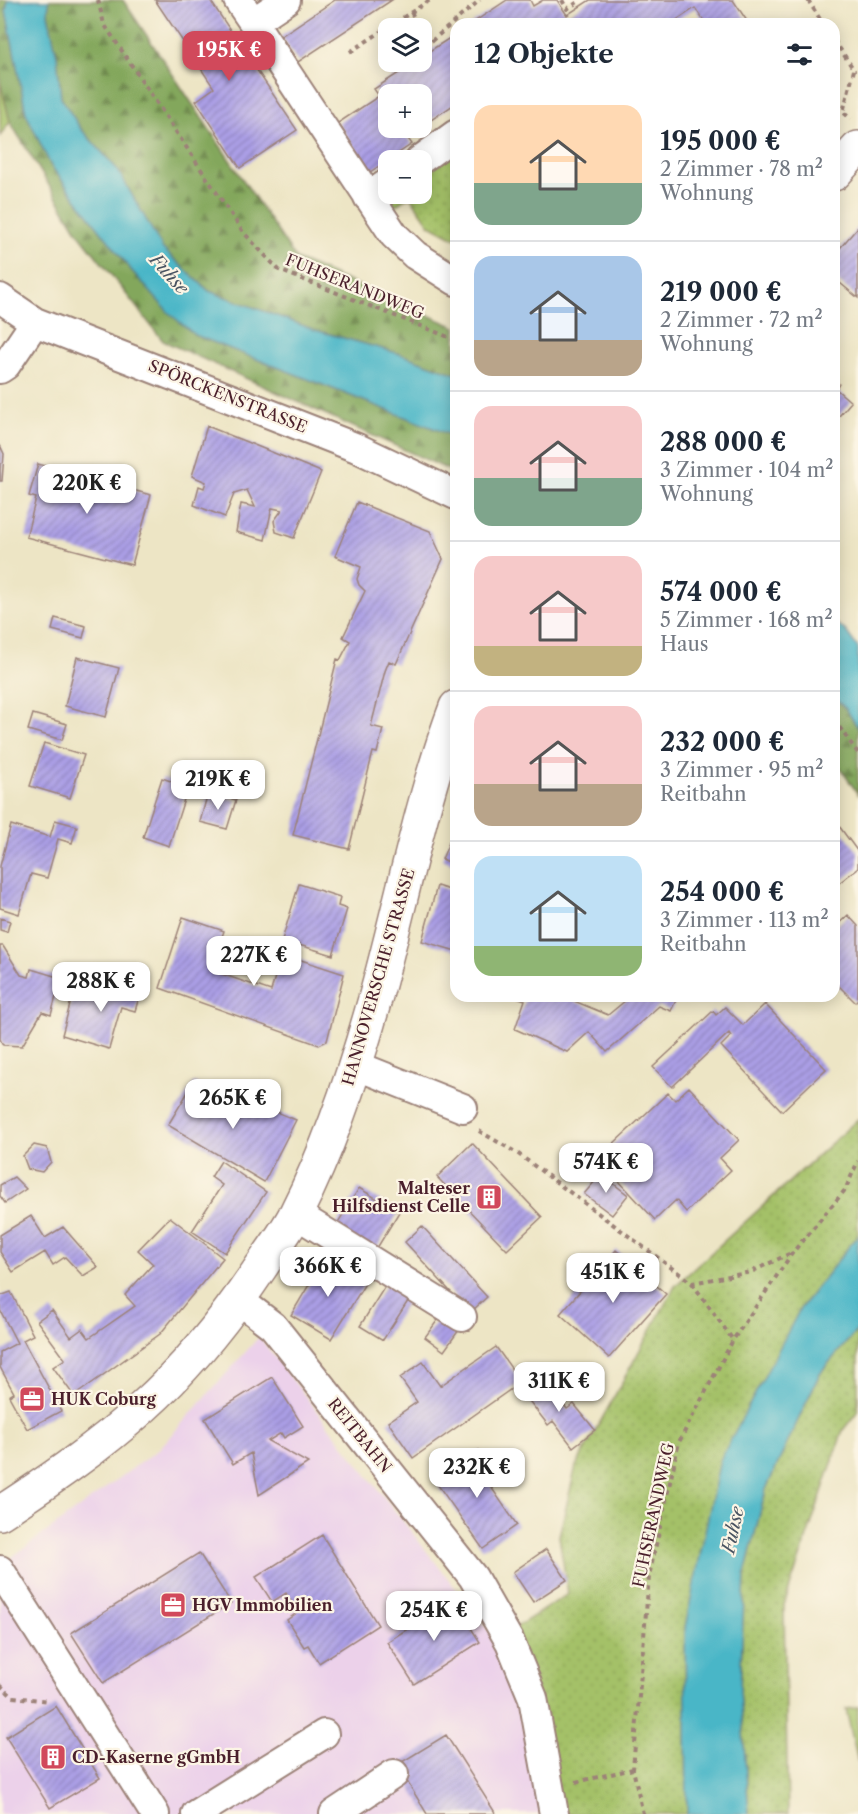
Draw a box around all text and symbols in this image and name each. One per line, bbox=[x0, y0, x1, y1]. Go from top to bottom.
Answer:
map controls bbox=[378, 18, 432, 204]
button: layers bbox=[378, 18, 432, 72]
pin: 195K € bbox=[180, 31, 278, 82]
text: 195K € bbox=[196, 38, 262, 62]
text: 12 Objekte bbox=[474, 38, 614, 70]
icon: filters bbox=[783, 38, 816, 71]
button: + bbox=[378, 84, 432, 138]
text: 195 000 € bbox=[660, 125, 781, 157]
icon: home bbox=[522, 129, 594, 201]
button: − bbox=[378, 150, 432, 204]
text: 2 Zimmer · 78 m² bbox=[660, 157, 823, 181]
text: Wohnung bbox=[660, 181, 753, 205]
water label: Fuhse bbox=[144, 248, 194, 300]
street label: FUHSERANDWEG bbox=[283, 249, 427, 323]
text: 219 000 € bbox=[660, 276, 782, 308]
icon: home bbox=[522, 280, 594, 352]
text: 2 Zimmer · 72 m² bbox=[660, 308, 823, 332]
text: Wohnung bbox=[660, 332, 753, 356]
street label: SPÖRCKENSTRASSE bbox=[146, 355, 310, 437]
text: 288 000 € bbox=[660, 426, 787, 458]
icon: home bbox=[522, 430, 594, 502]
text: 3 Zimmer · 104 m² bbox=[660, 458, 833, 482]
pin: 220K € bbox=[38, 464, 136, 515]
text: 220K € bbox=[52, 471, 122, 495]
text: Wohnung bbox=[660, 482, 753, 506]
text: 574 000 € bbox=[660, 576, 782, 608]
icon: home bbox=[522, 580, 594, 652]
text: 5 Zimmer · 168 m² bbox=[660, 608, 833, 632]
text: Haus bbox=[660, 632, 709, 656]
text: 232 000 € bbox=[660, 726, 785, 758]
icon: home bbox=[522, 730, 594, 802]
text: 3 Zimmer · 95 m² bbox=[660, 758, 823, 782]
pin: 219K € bbox=[169, 760, 267, 811]
text: 219K € bbox=[185, 767, 251, 791]
text: Reitbahn bbox=[660, 782, 747, 806]
street label: HANNOVERSCHE STRASSE bbox=[337, 866, 419, 1088]
text: 254 000 € bbox=[660, 876, 784, 908]
icon: home bbox=[522, 880, 594, 952]
text: 3 Zimmer · 113 m² bbox=[660, 908, 829, 932]
text: Reitbahn bbox=[660, 932, 747, 956]
pin: 227K € bbox=[205, 936, 303, 987]
text: 227K € bbox=[220, 943, 288, 967]
pin: 288K € bbox=[52, 962, 150, 1013]
text: 288K € bbox=[66, 969, 136, 993]
pin: 265K € bbox=[184, 1079, 282, 1130]
text: 265K € bbox=[199, 1086, 267, 1110]
pin: 574K € bbox=[557, 1143, 655, 1194]
text: 574K € bbox=[573, 1150, 639, 1174]
place label: Malteser Hilfsdienst Celle bbox=[332, 1178, 470, 1216]
building icon: Malteser Hilfsdienst Celle bbox=[474, 1182, 504, 1212]
pin: 366K € bbox=[279, 1247, 377, 1298]
pin: 451K € bbox=[564, 1253, 662, 1304]
text: 366K € bbox=[294, 1254, 362, 1278]
text: 451K € bbox=[580, 1260, 646, 1284]
pin: 311K € bbox=[510, 1362, 608, 1413]
text: 311K € bbox=[528, 1369, 590, 1393]
office icon: HUK Coburg bbox=[17, 1384, 47, 1414]
place label: HUK Coburg bbox=[51, 1389, 157, 1409]
street label: REITBAHN bbox=[324, 1394, 396, 1476]
street label: FUHSERANDWEG bbox=[628, 1441, 678, 1589]
pin: 232K € bbox=[428, 1448, 526, 1499]
text: 232K € bbox=[443, 1455, 511, 1479]
water label: Fuhse bbox=[717, 1503, 749, 1557]
office icon: HGV Immobilien bbox=[158, 1590, 188, 1620]
pin: 254K € bbox=[385, 1591, 483, 1642]
place label: HGV Immobilien bbox=[192, 1595, 332, 1615]
text: 254K € bbox=[400, 1598, 468, 1622]
building icon: CD-Kaserne gGmbH bbox=[38, 1742, 68, 1772]
place label: CD-Kaserne gGmbH bbox=[72, 1747, 240, 1767]

